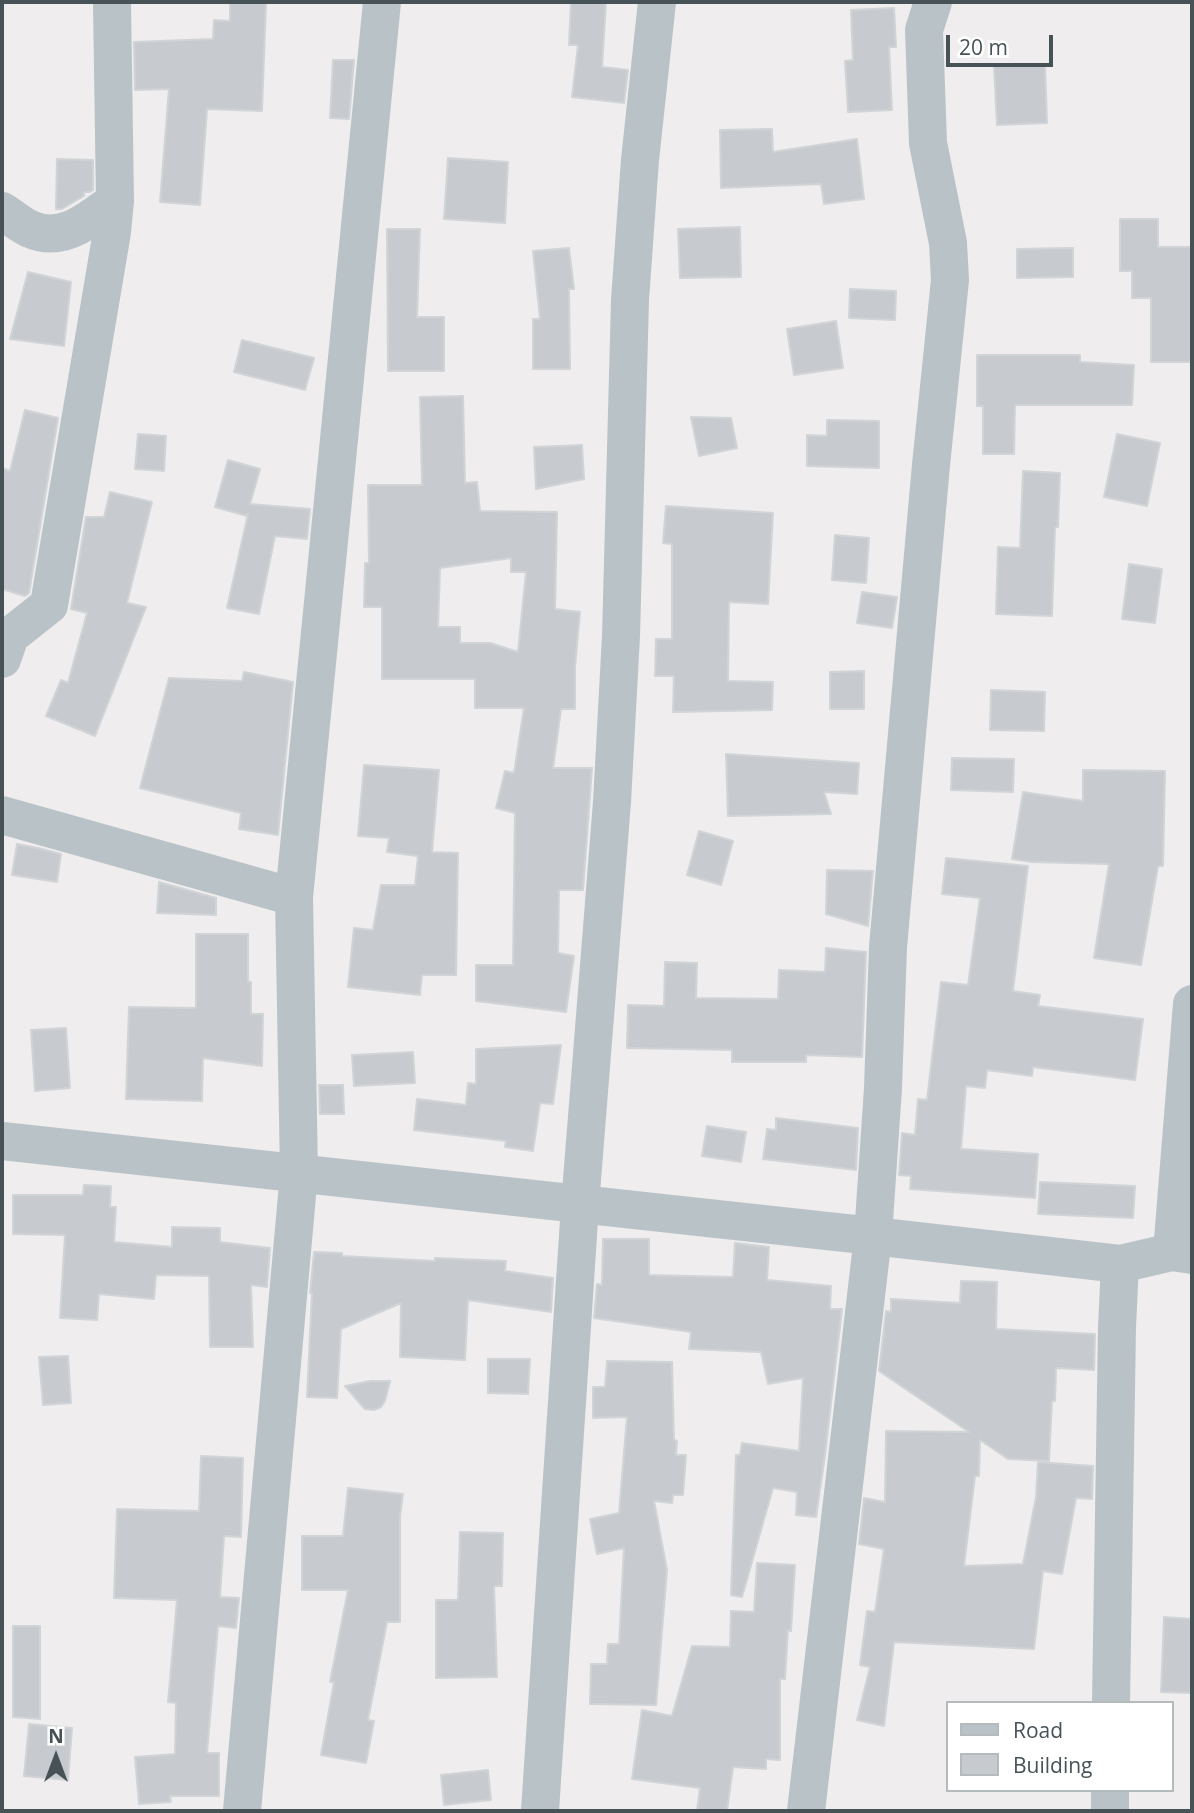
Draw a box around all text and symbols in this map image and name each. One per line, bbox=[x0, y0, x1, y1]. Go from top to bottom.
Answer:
scale bar bbox=[949, 21, 1056, 65]
text: 20 m bbox=[959, 33, 1008, 61]
legend bbox=[946, 1701, 1173, 1792]
text: Road bbox=[1013, 1716, 1063, 1744]
north arrow bbox=[21, 1722, 91, 1792]
text: N bbox=[48, 1723, 64, 1749]
text: Building bbox=[1013, 1751, 1092, 1779]

